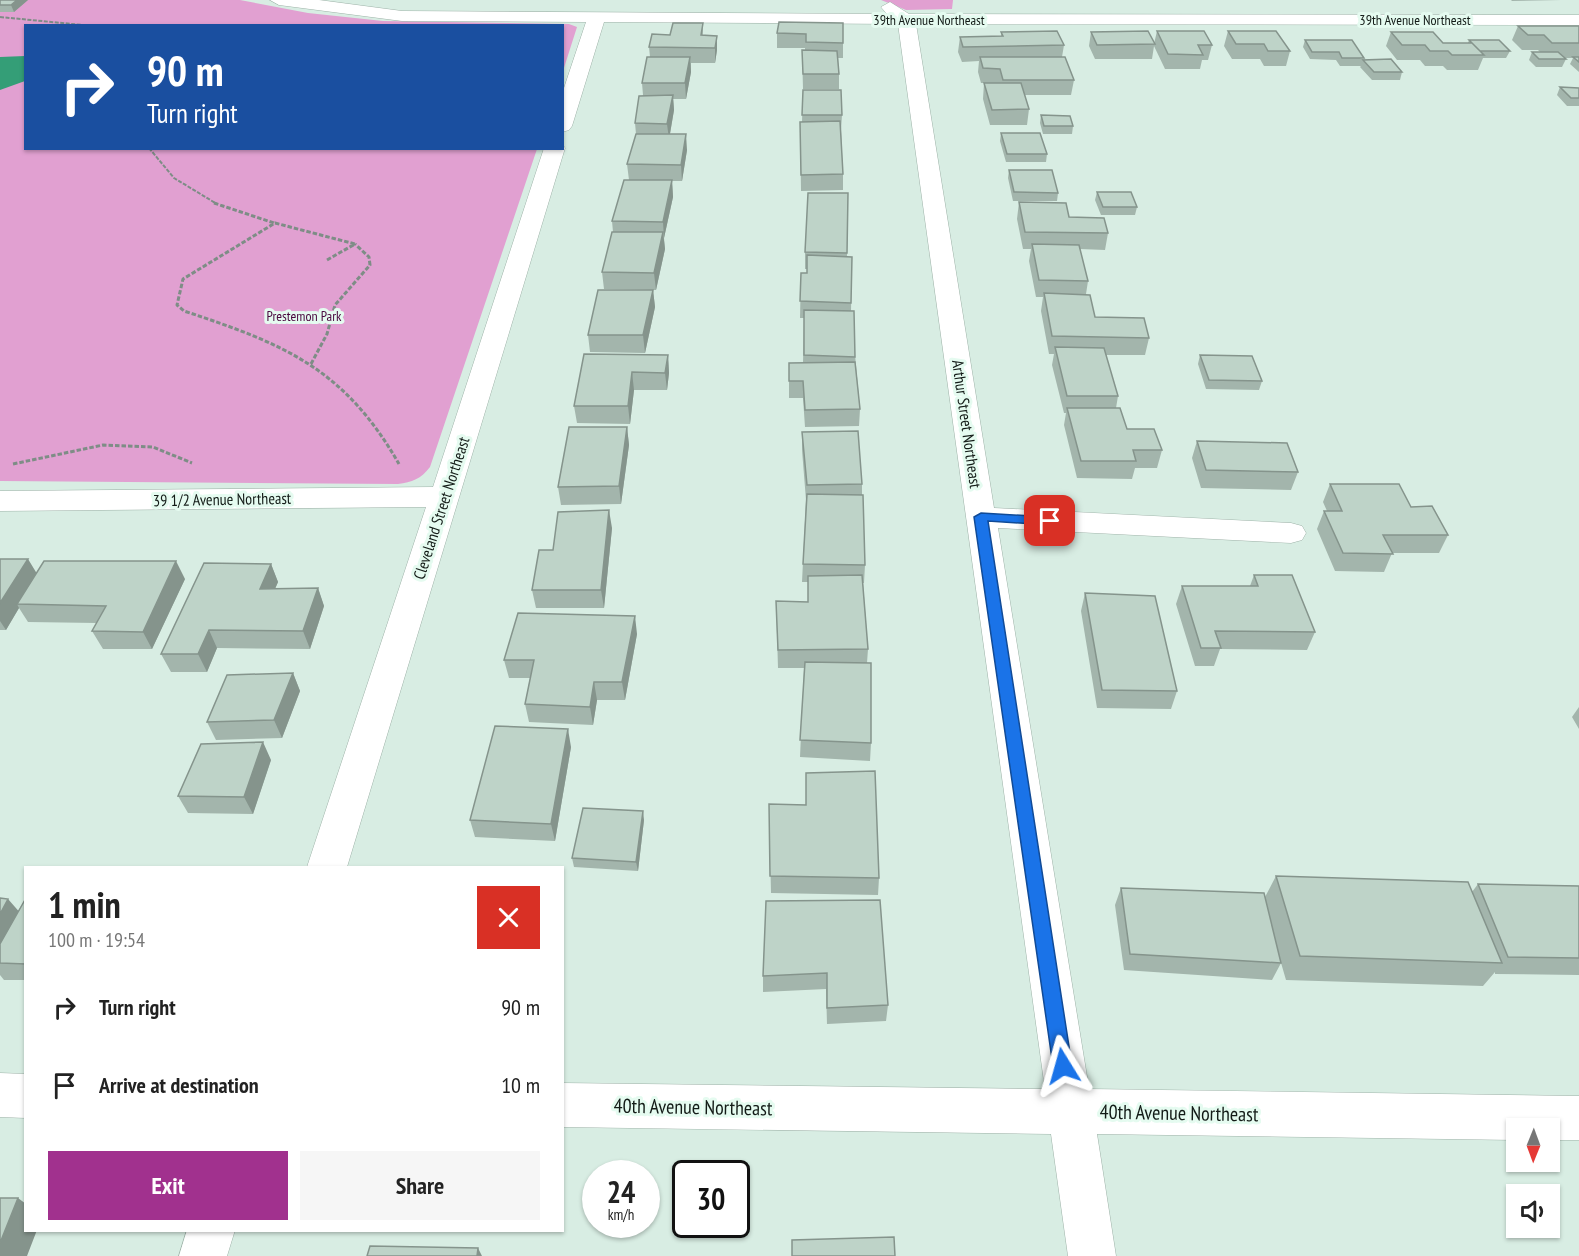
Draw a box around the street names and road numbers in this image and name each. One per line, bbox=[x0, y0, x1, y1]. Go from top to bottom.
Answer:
street label: 39th Avenue Northeast bbox=[873, 11, 985, 29]
street label: 39th Avenue Northeast bbox=[1359, 11, 1471, 29]
street label: Arthur Street Northeast bbox=[948, 358, 986, 490]
street label: Cleveland Street Northeast bbox=[409, 434, 474, 582]
street label: 39 1/2 Avenue Northeast bbox=[153, 488, 292, 510]
street label: 40th Avenue Northeast bbox=[613, 1093, 773, 1121]
street label: 40th Avenue Northeast bbox=[1099, 1099, 1259, 1127]

